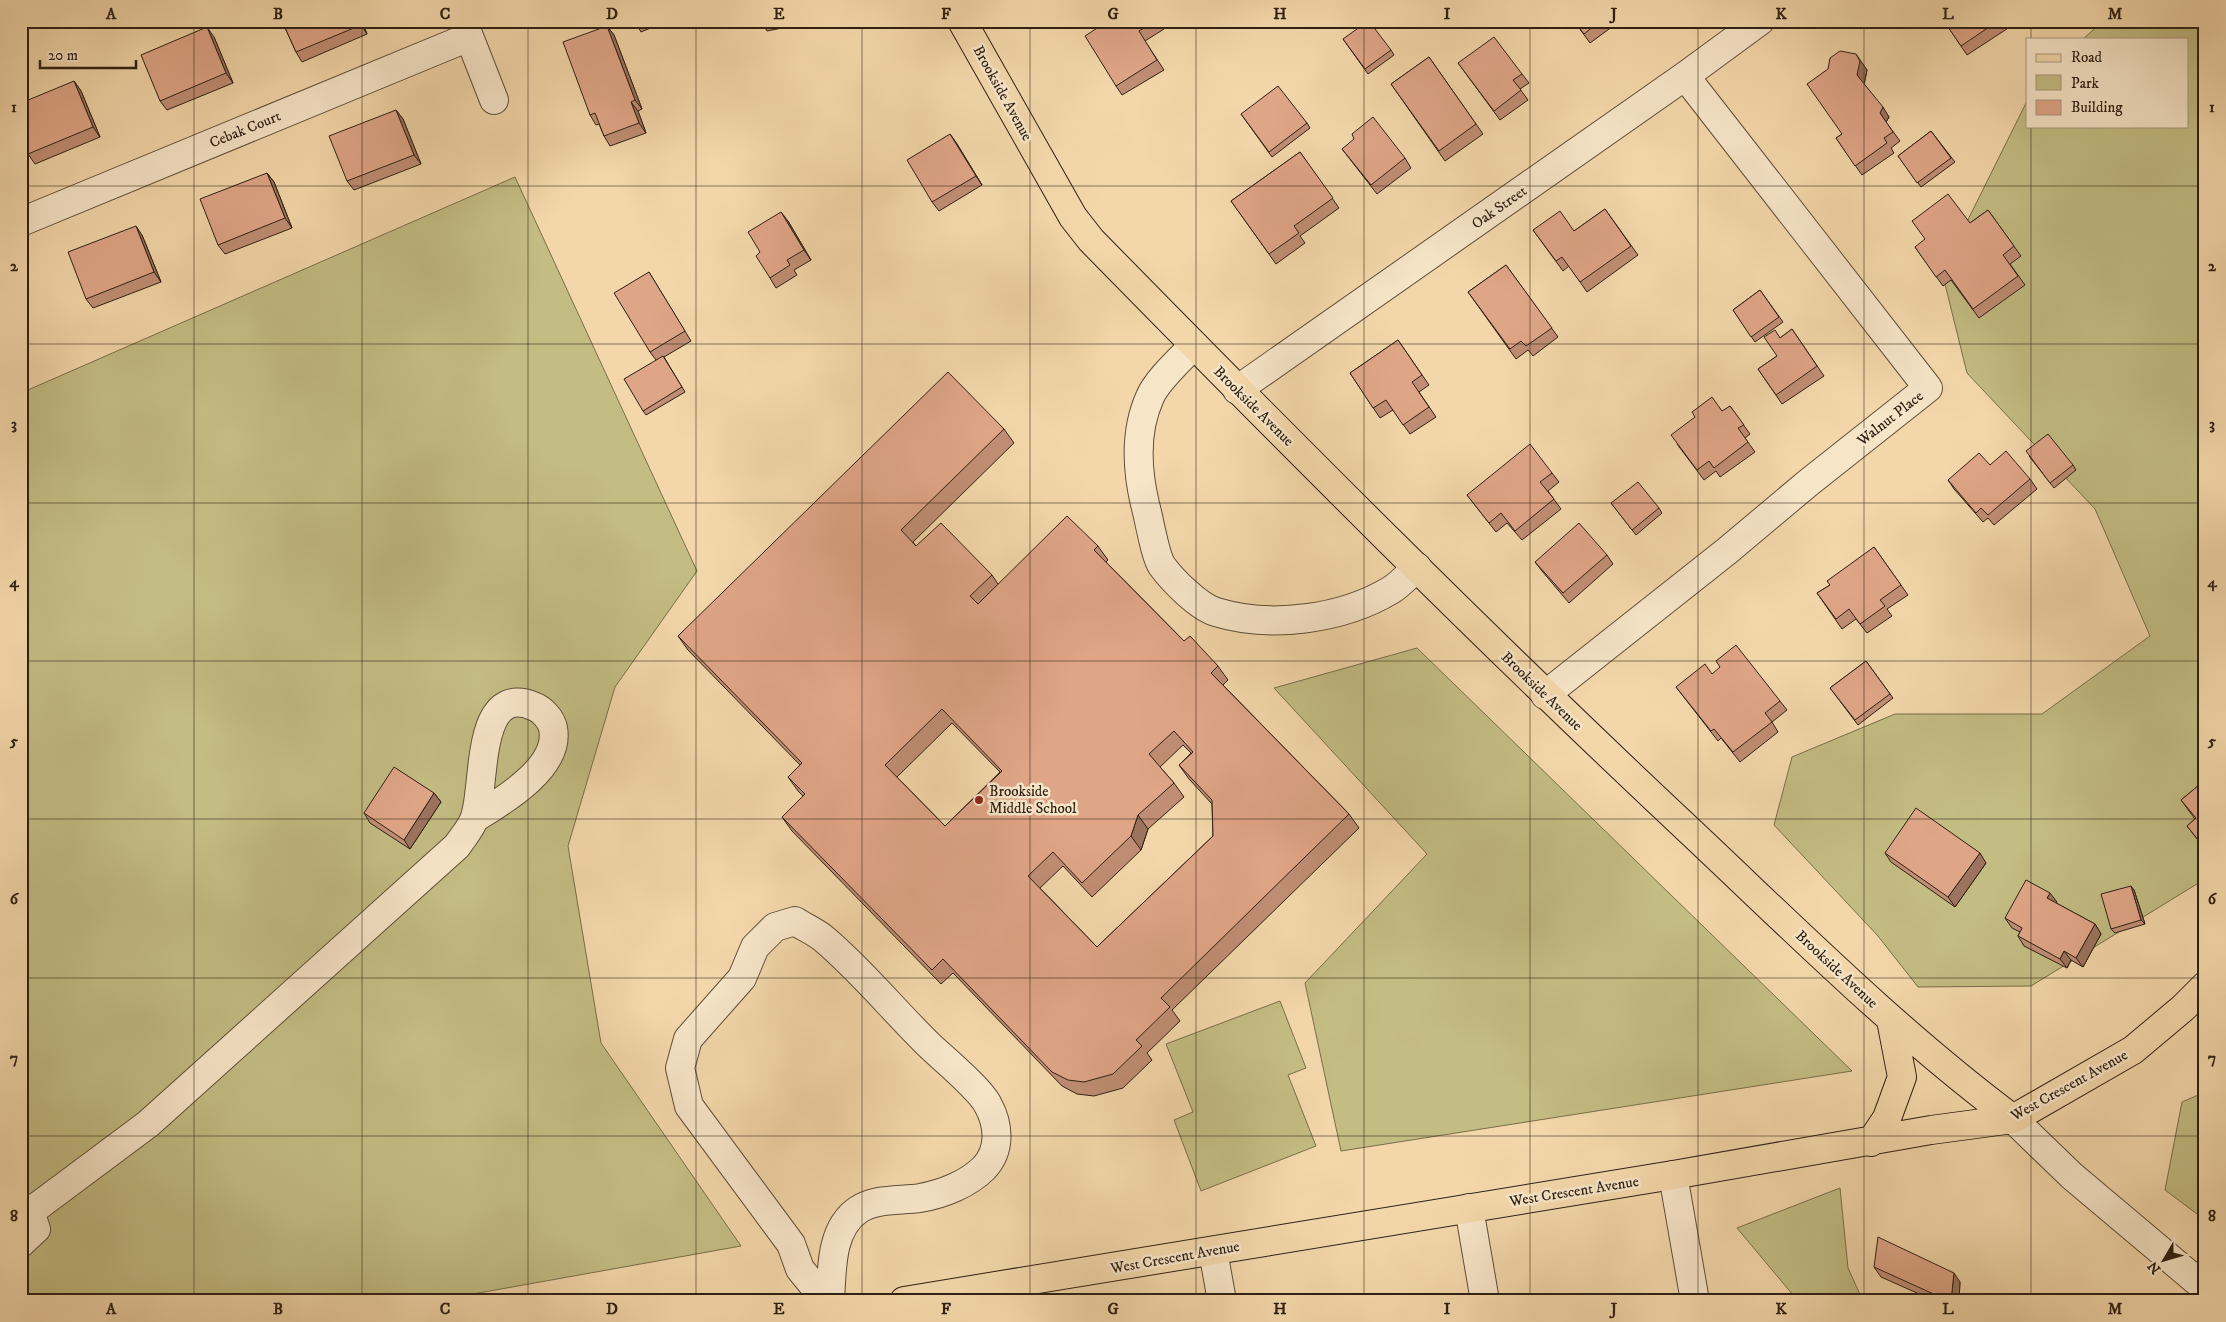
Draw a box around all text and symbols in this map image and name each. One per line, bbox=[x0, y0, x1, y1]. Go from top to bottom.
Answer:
text: A bbox=[105, 4, 117, 24]
text: B bbox=[273, 4, 283, 24]
text: C bbox=[440, 4, 450, 24]
text: D bbox=[606, 4, 618, 24]
text: E bbox=[773, 4, 785, 24]
text: F bbox=[941, 4, 951, 24]
text: G bbox=[1107, 4, 1119, 24]
text: H bbox=[1273, 4, 1287, 24]
text: I bbox=[1444, 4, 1451, 24]
text: J bbox=[1609, 4, 1618, 24]
text: K bbox=[1775, 4, 1787, 24]
text: L bbox=[1942, 4, 1954, 24]
text: M bbox=[2108, 4, 2123, 24]
scale bar bbox=[40, 38, 136, 70]
legend bbox=[2026, 38, 2188, 128]
street label: Brookside Avenue bbox=[969, 42, 1037, 144]
text: 20 m bbox=[48, 46, 78, 65]
text: Road bbox=[2071, 48, 2103, 67]
text: Park bbox=[2071, 74, 2100, 93]
text: 1 bbox=[11, 97, 17, 117]
text: 1 bbox=[2209, 97, 2215, 117]
text: Building bbox=[2071, 98, 2123, 117]
street label: Cebak Court bbox=[207, 107, 284, 152]
street label: Oak Street bbox=[1468, 181, 1531, 233]
text: 2 bbox=[10, 256, 19, 276]
text: 2 bbox=[2208, 256, 2217, 276]
street label: Brookside Avenue bbox=[1209, 362, 1298, 451]
street label: Walnut Place bbox=[1853, 387, 1927, 451]
text: 3 bbox=[11, 414, 17, 434]
text: 3 bbox=[2209, 414, 2215, 434]
text: 4 bbox=[8, 572, 19, 592]
text: 4 bbox=[2206, 572, 2217, 592]
street label: Brookside Avenue bbox=[1497, 648, 1586, 735]
text: 5 bbox=[9, 731, 18, 751]
text: 5 bbox=[2207, 731, 2216, 751]
place label: Brookside Middle School bbox=[989, 782, 1077, 818]
marker: Brookside Middle School bbox=[973, 794, 985, 806]
text: 6 bbox=[10, 889, 20, 909]
text: 6 bbox=[2208, 889, 2218, 909]
street label: Brookside Avenue bbox=[1791, 926, 1882, 1012]
street label: West Crescent Avenue bbox=[2007, 1045, 2131, 1126]
text: 7 bbox=[10, 1048, 18, 1068]
text: 7 bbox=[2208, 1048, 2216, 1068]
street label: West Crescent Avenue bbox=[1507, 1172, 1640, 1211]
text: 8 bbox=[10, 1206, 18, 1226]
text: 8 bbox=[2208, 1206, 2216, 1226]
north arrow bbox=[2138, 1234, 2188, 1284]
street label: West Crescent Avenue bbox=[1108, 1237, 1241, 1278]
text: N bbox=[2144, 1257, 2165, 1277]
text: A bbox=[105, 1299, 117, 1319]
text: B bbox=[273, 1299, 283, 1319]
text: C bbox=[440, 1299, 450, 1319]
text: D bbox=[606, 1299, 618, 1319]
text: E bbox=[773, 1299, 785, 1319]
text: F bbox=[941, 1299, 951, 1319]
text: G bbox=[1107, 1299, 1119, 1319]
text: H bbox=[1273, 1299, 1287, 1319]
text: I bbox=[1444, 1299, 1451, 1319]
text: J bbox=[1609, 1299, 1618, 1319]
text: K bbox=[1775, 1299, 1787, 1319]
text: L bbox=[1942, 1299, 1954, 1319]
text: M bbox=[2108, 1299, 2123, 1319]

